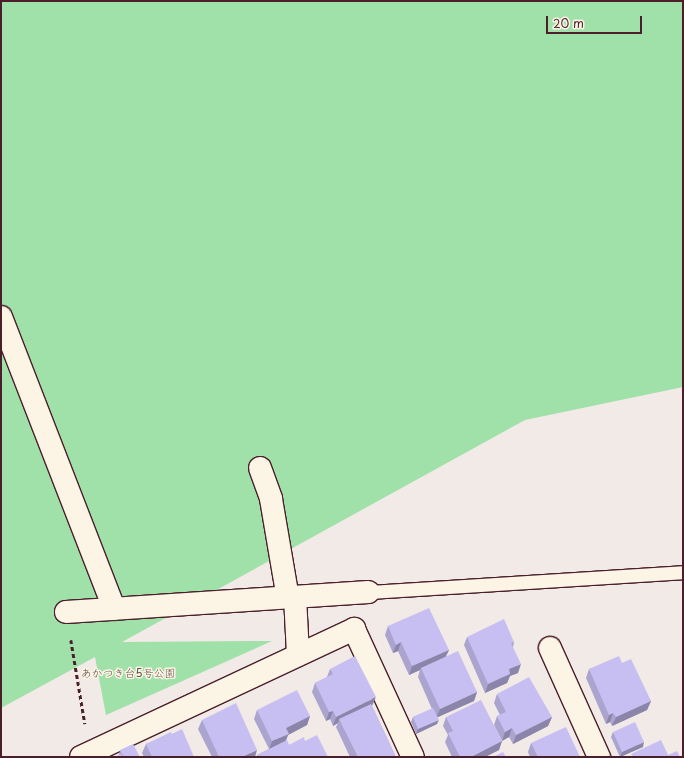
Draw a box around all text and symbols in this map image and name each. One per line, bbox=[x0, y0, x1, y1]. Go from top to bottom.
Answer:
scale bar bbox=[548, 8, 644, 34]
text: 20 m bbox=[553, 14, 584, 32]
park label: あかつき台5号公園 bbox=[80, 666, 176, 680]

